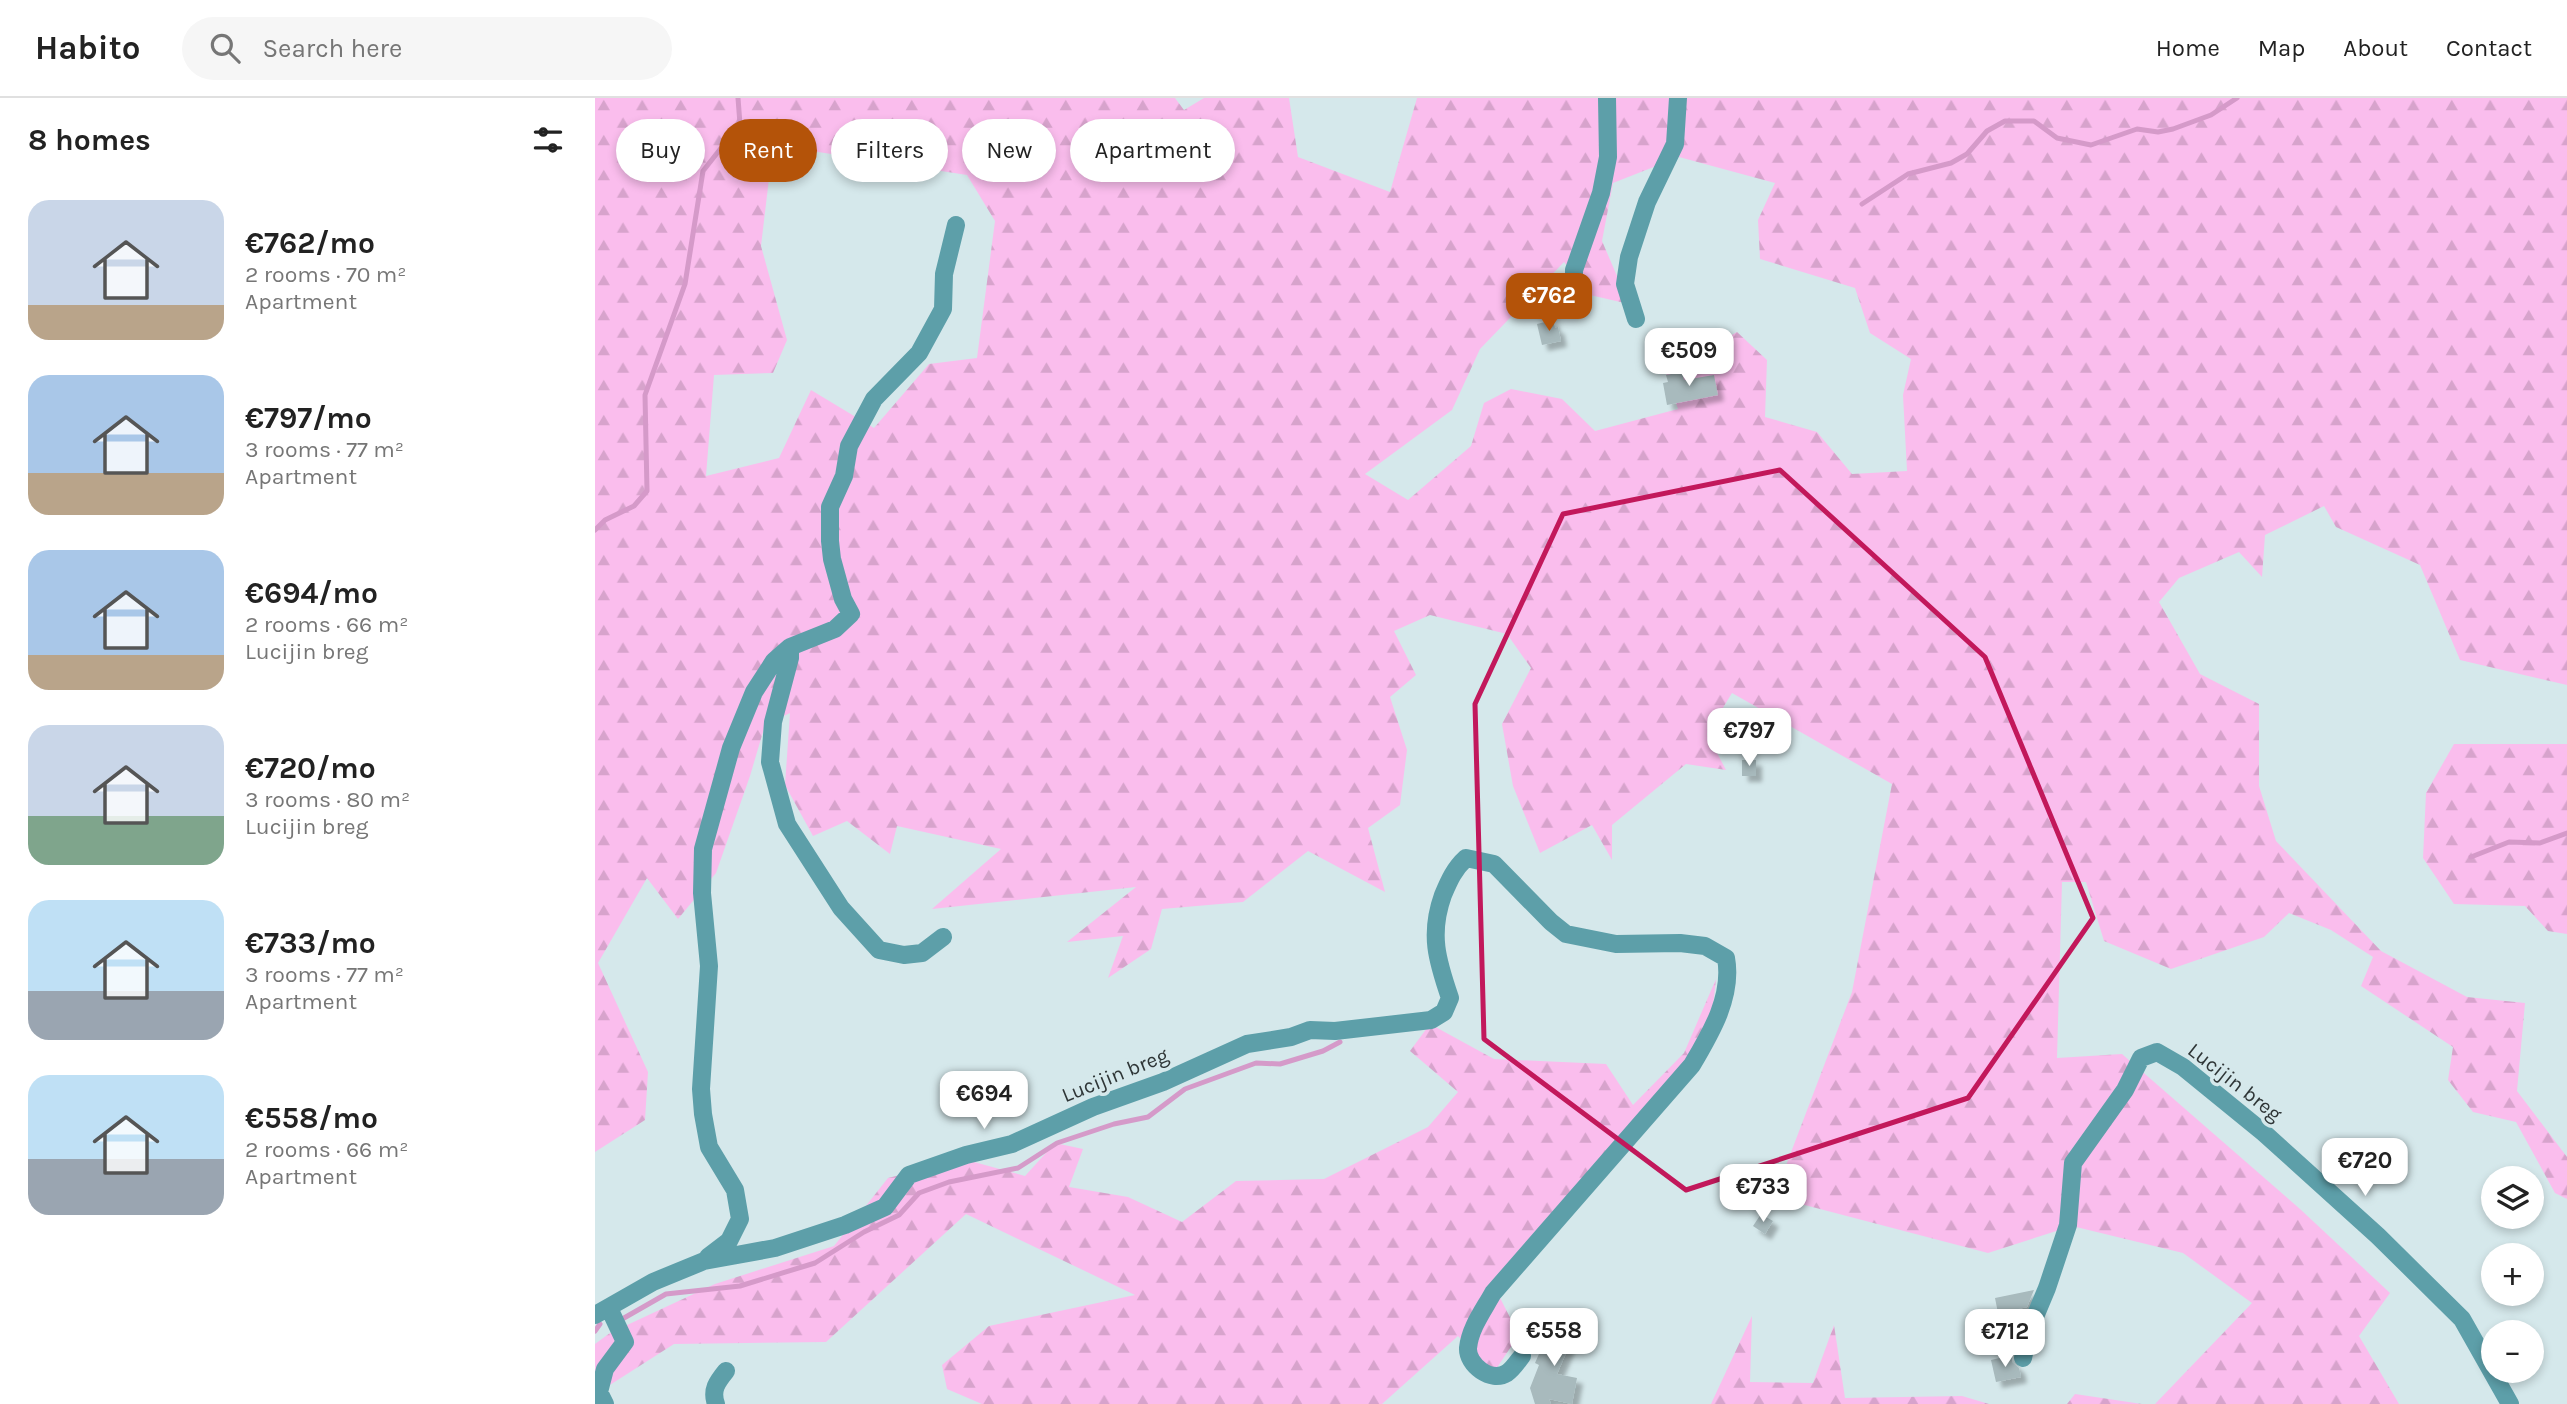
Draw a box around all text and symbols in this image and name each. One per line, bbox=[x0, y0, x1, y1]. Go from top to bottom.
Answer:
search box bbox=[182, 17, 672, 80]
text: Habito bbox=[35, 29, 140, 67]
icon: search bbox=[206, 29, 244, 67]
text: Search here bbox=[262, 33, 402, 64]
text: Home bbox=[2156, 34, 2220, 62]
text: Map bbox=[2258, 34, 2305, 62]
text: About bbox=[2343, 34, 2408, 62]
text: Contact bbox=[2446, 34, 2532, 62]
chip: Buy bbox=[616, 119, 705, 182]
chip: Rent bbox=[719, 119, 817, 182]
chip: Filters bbox=[831, 119, 948, 182]
chip: New bbox=[962, 119, 1056, 182]
chip: Apartment bbox=[1070, 119, 1235, 182]
icon: filters bbox=[529, 121, 567, 159]
text: 8 homes bbox=[28, 122, 151, 158]
text: €762/mo bbox=[245, 225, 375, 261]
icon: home bbox=[84, 228, 168, 312]
text: 2 rooms · 70 m² bbox=[245, 261, 407, 288]
pin: €762 bbox=[1508, 274, 1590, 333]
text: €762 bbox=[1522, 282, 1576, 309]
text: Apartment bbox=[245, 288, 357, 315]
pin: €509 bbox=[1648, 328, 1730, 388]
text: €509 bbox=[1661, 337, 1717, 364]
text: €797/mo bbox=[245, 400, 372, 436]
icon: home bbox=[84, 403, 168, 487]
text: 3 rooms · 77 m² bbox=[245, 436, 404, 463]
text: Apartment bbox=[245, 463, 357, 490]
text: €694/mo bbox=[245, 575, 378, 611]
icon: home bbox=[84, 578, 168, 662]
text: 2 rooms · 66 m² bbox=[245, 611, 408, 638]
text: Lucijin breg bbox=[245, 638, 369, 665]
pin: €797 bbox=[1708, 708, 1790, 768]
text: €797 bbox=[1723, 717, 1775, 744]
text: €720/mo bbox=[245, 750, 376, 786]
icon: home bbox=[84, 753, 168, 837]
text: 3 rooms · 80 m² bbox=[245, 786, 410, 813]
text: Lucijin breg bbox=[245, 813, 369, 840]
text: €733/mo bbox=[245, 925, 376, 961]
icon: home bbox=[84, 928, 168, 1012]
text: 3 rooms · 77 m² bbox=[245, 961, 404, 988]
text: Apartment bbox=[245, 988, 357, 1015]
street label: Lucijin breg bbox=[2183, 1038, 2287, 1126]
street label: Lucijin breg bbox=[1058, 1043, 1172, 1107]
pin: €694 bbox=[943, 1072, 1025, 1131]
text: €694 bbox=[956, 1080, 1012, 1107]
text: €558/mo bbox=[245, 1100, 378, 1136]
icon: home bbox=[84, 1103, 168, 1187]
text: 2 rooms · 66 m² bbox=[245, 1136, 408, 1163]
pin: €720 bbox=[2324, 1138, 2406, 1198]
text: €720 bbox=[2338, 1147, 2392, 1174]
text: Apartment bbox=[245, 1163, 357, 1190]
pin: €733 bbox=[1722, 1164, 1804, 1224]
map controls bbox=[2481, 1166, 2544, 1383]
button: layers bbox=[2481, 1166, 2544, 1229]
text: €733 bbox=[1736, 1173, 1790, 1200]
button: + bbox=[2481, 1243, 2544, 1306]
pin: €558 bbox=[1513, 1308, 1595, 1368]
pin: €712 bbox=[1964, 1310, 2046, 1369]
text: €558 bbox=[1526, 1317, 1582, 1344]
text: €712 bbox=[1981, 1318, 2029, 1345]
button: − bbox=[2481, 1320, 2544, 1383]

